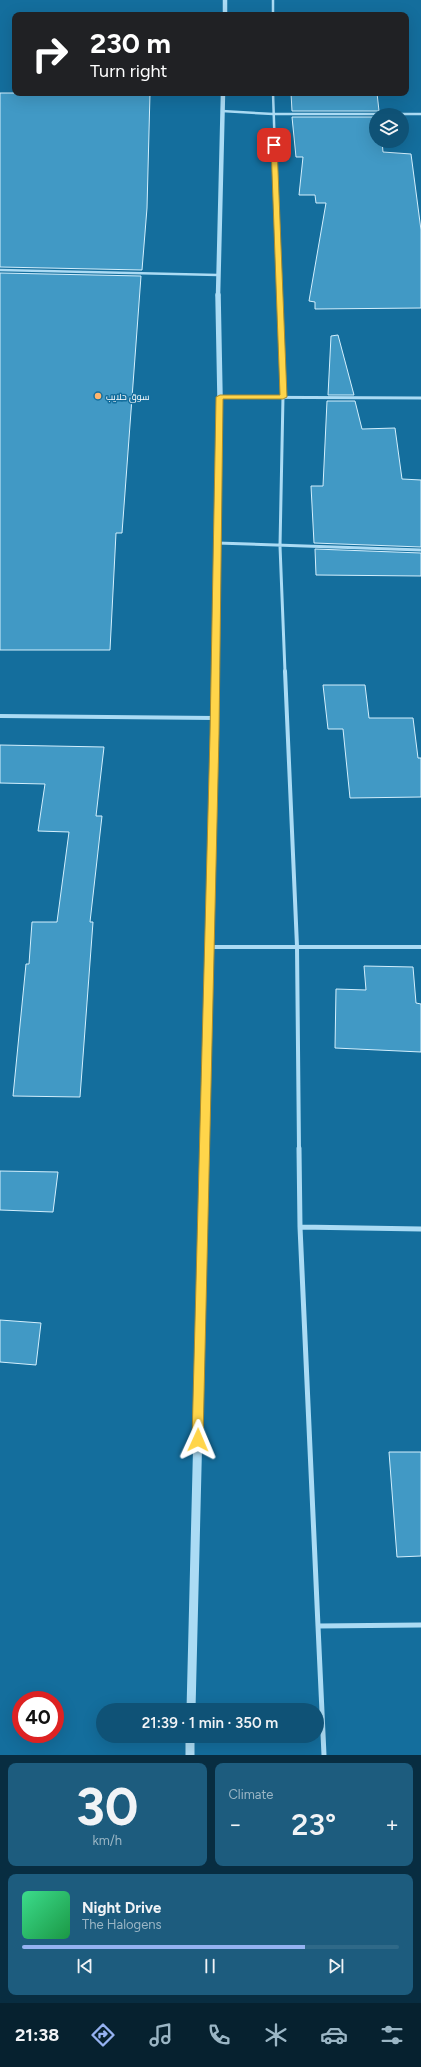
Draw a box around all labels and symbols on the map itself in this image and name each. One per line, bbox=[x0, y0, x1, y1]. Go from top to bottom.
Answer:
pin bbox=[257, 128, 291, 162]
marker: سوق حلايب bbox=[93, 391, 103, 401]
place label: سوق حلايب bbox=[106, 391, 149, 403]
position arrow bbox=[177, 1419, 219, 1461]
speed limit sign: 40 bbox=[12, 1691, 64, 1743]

